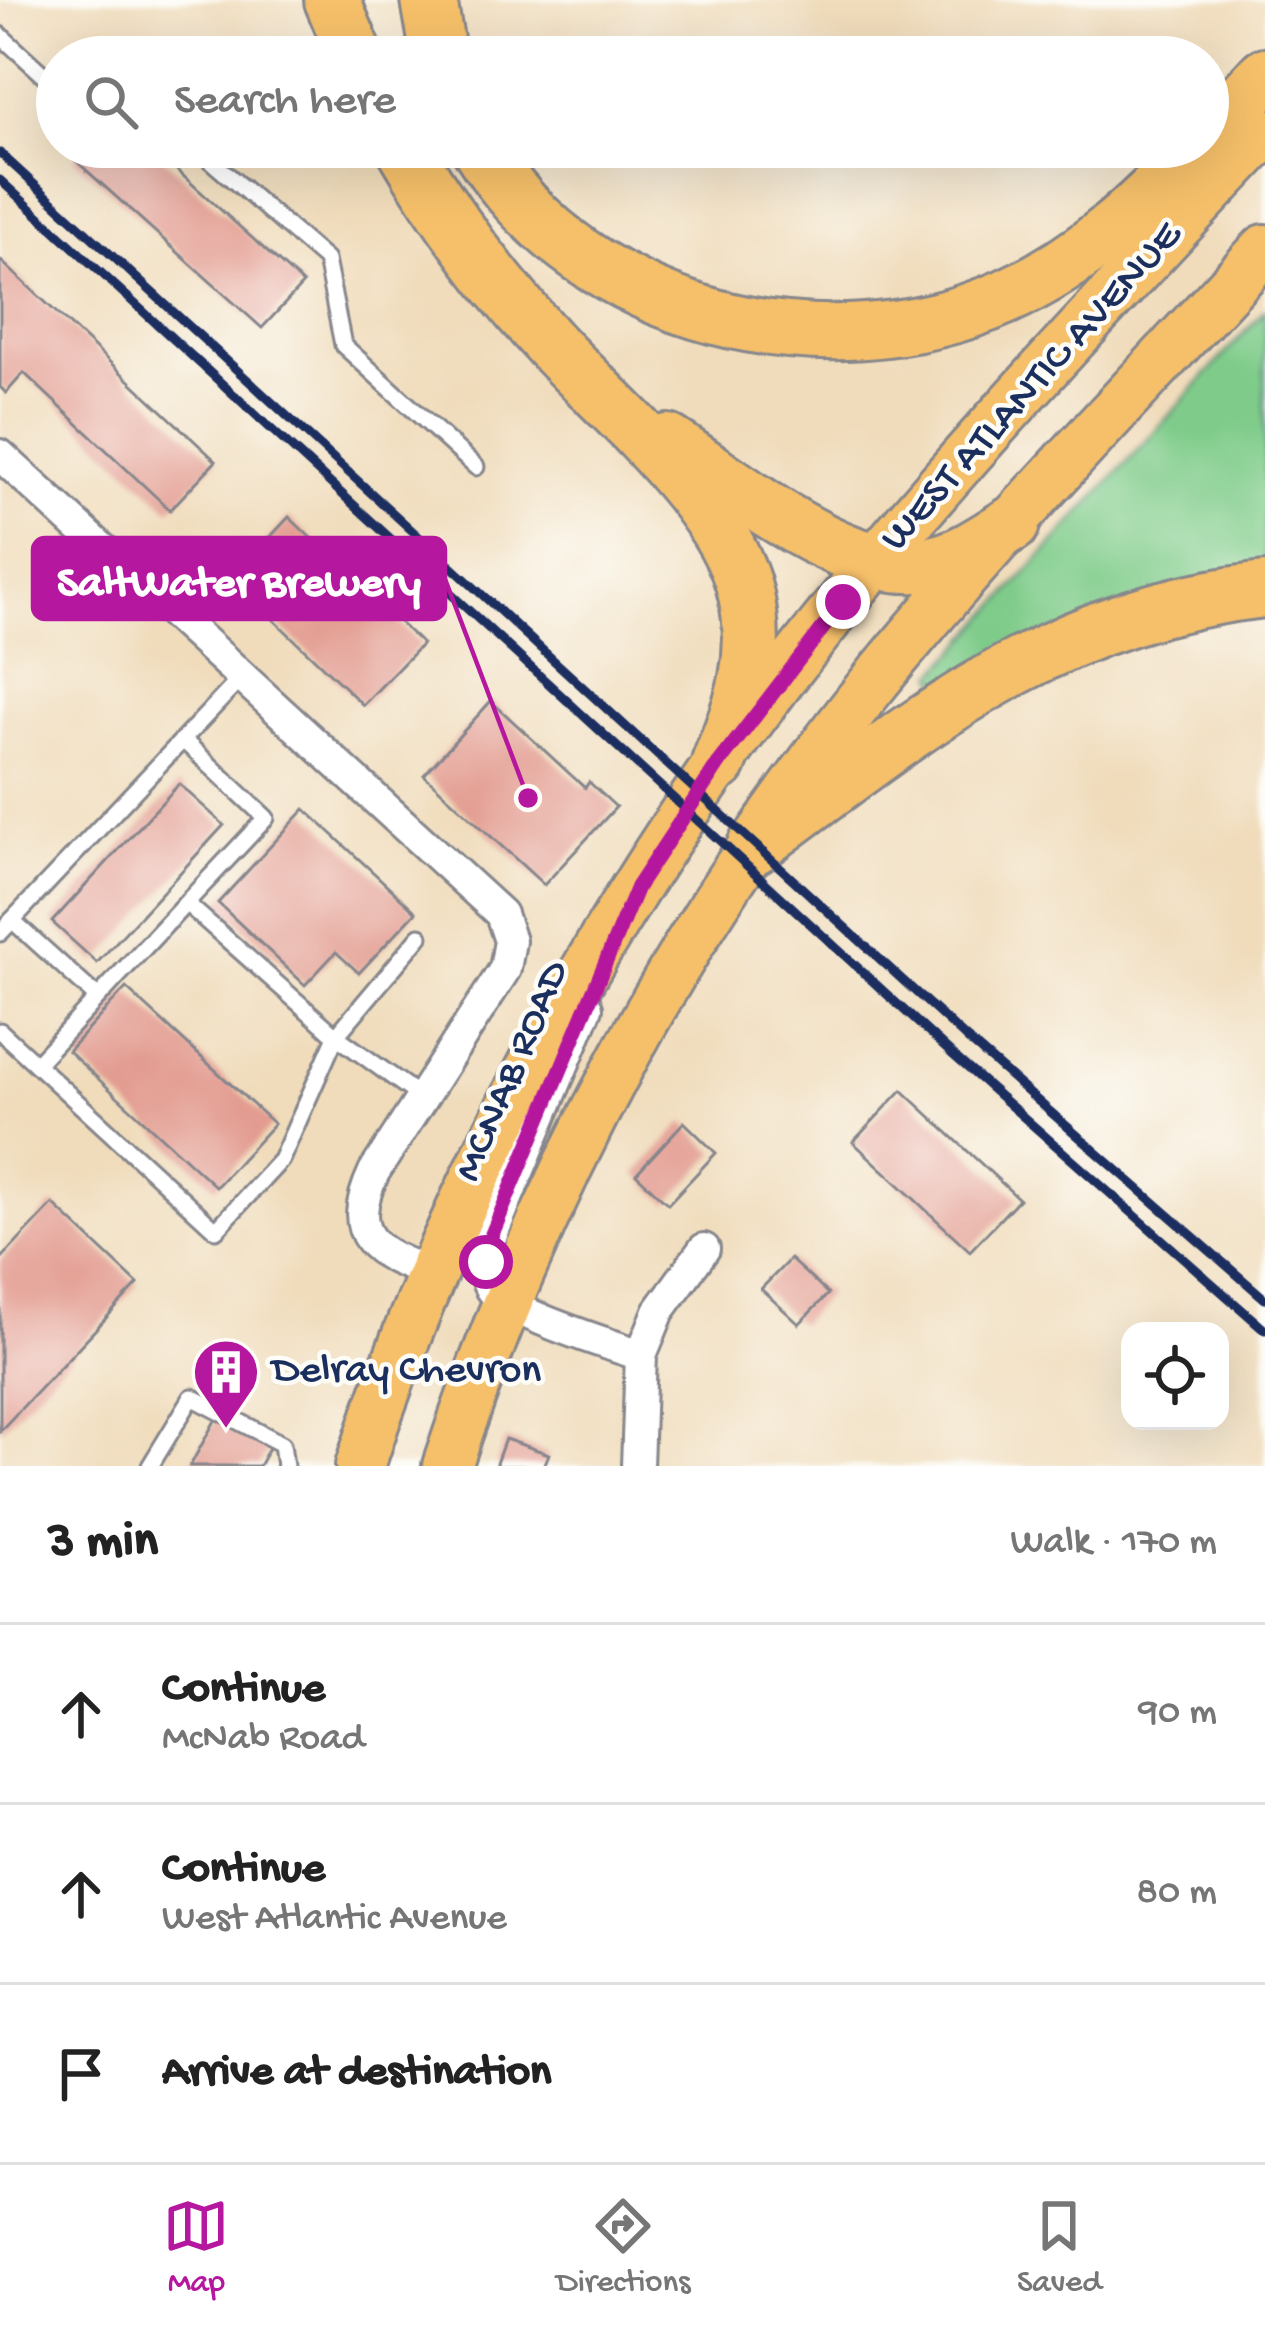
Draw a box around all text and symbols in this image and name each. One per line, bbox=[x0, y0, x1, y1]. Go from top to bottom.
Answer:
search box bbox=[36, 36, 1229, 168]
icon: search bbox=[78, 69, 144, 135]
text: Search here bbox=[174, 76, 396, 129]
street label: WEST ATLANTIC AVENUE bbox=[872, 212, 1195, 563]
callout: SaltWater Brewery bbox=[33, 538, 445, 619]
text: SaltWater Brewery bbox=[57, 559, 422, 612]
route end bbox=[816, 575, 870, 629]
street label: MCNAB ROAD bbox=[446, 954, 583, 1190]
route start bbox=[459, 1235, 513, 1289]
map controls bbox=[1121, 1322, 1229, 1430]
button: locate bbox=[1121, 1322, 1229, 1430]
building icon: Delray Chevron bbox=[191, 1337, 261, 1431]
place label: Delray Chevron bbox=[269, 1348, 541, 1397]
text: 3 min bbox=[48, 1514, 158, 1574]
text: Walk · 170 m bbox=[1010, 1521, 1217, 1567]
text: Continue bbox=[162, 1664, 325, 1717]
icon: ahead bbox=[48, 1681, 114, 1747]
text: 90 m bbox=[1138, 1691, 1217, 1737]
text: McNab Road bbox=[162, 1717, 364, 1763]
text: Continue bbox=[162, 1844, 325, 1897]
icon: ahead bbox=[48, 1861, 114, 1927]
text: 80 m bbox=[1137, 1871, 1217, 1917]
text: West Atlantic Avenue bbox=[162, 1897, 507, 1943]
icon: arrive bbox=[48, 2041, 114, 2107]
text: Arrive at destination bbox=[162, 2047, 551, 2100]
tab: Map bbox=[163, 2193, 229, 2303]
tab: Directions bbox=[556, 2193, 690, 2303]
tab: Saved bbox=[1017, 2193, 1102, 2303]

